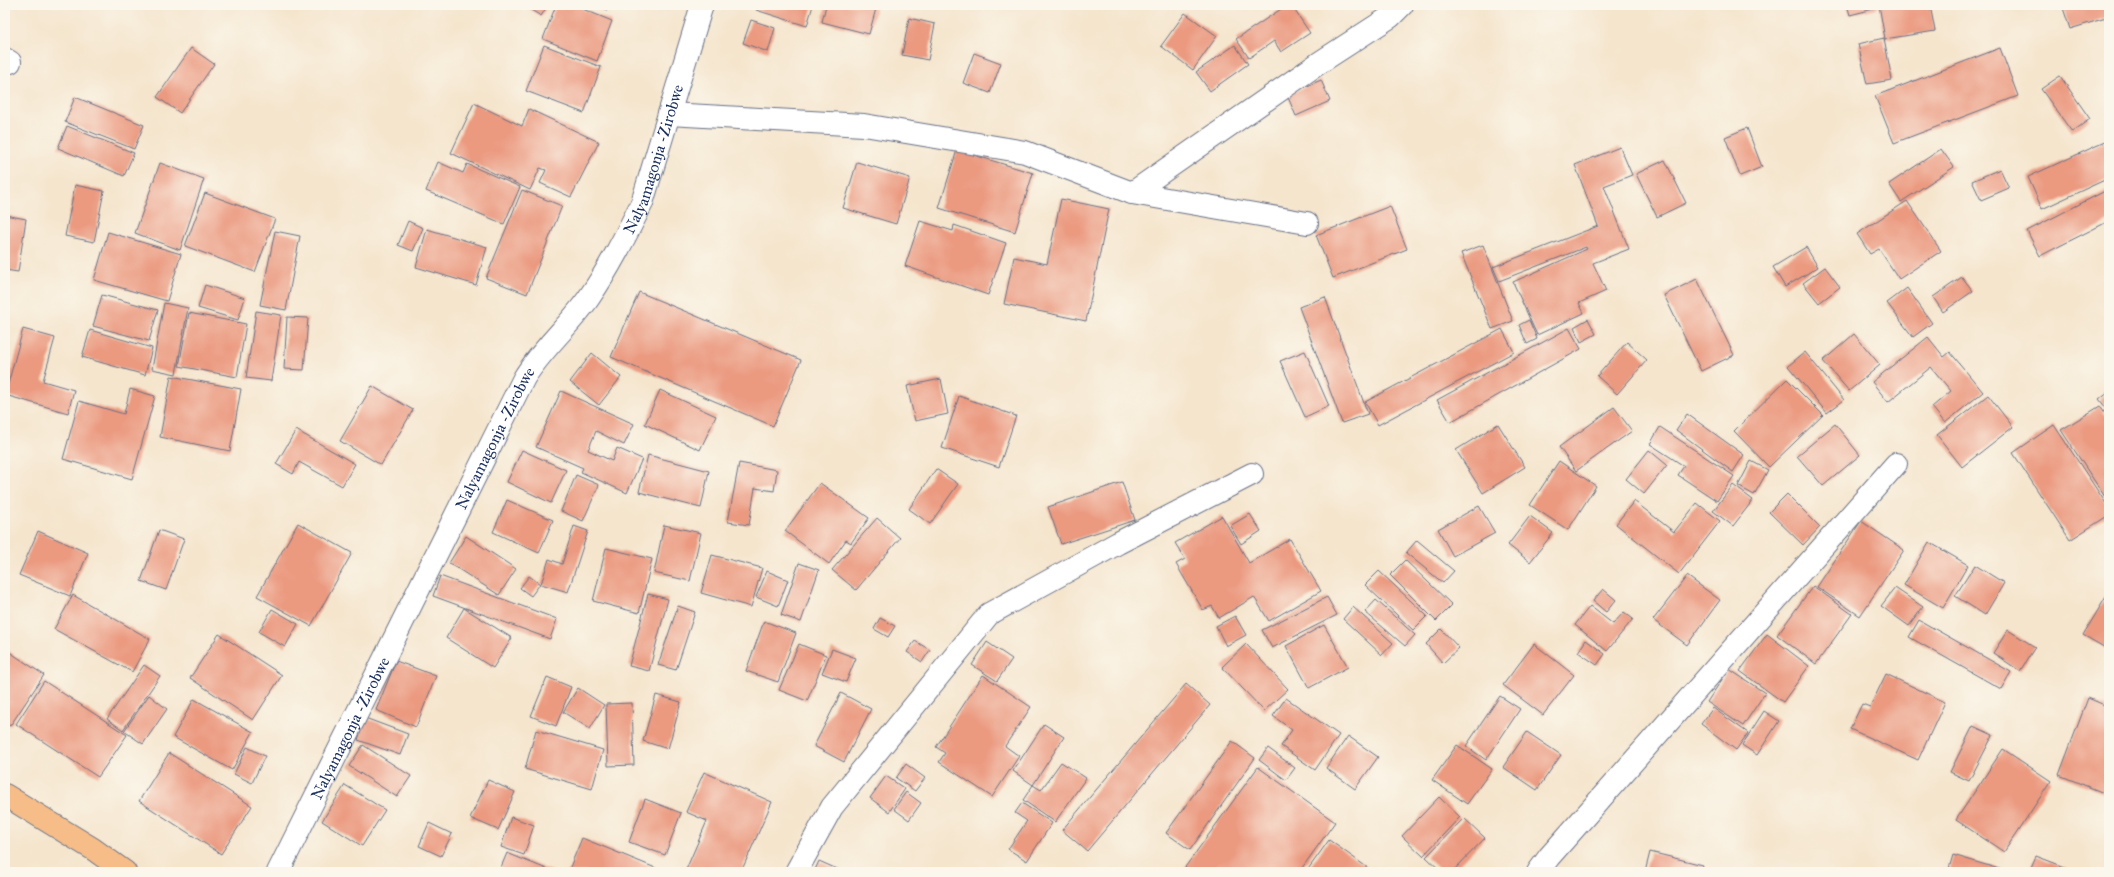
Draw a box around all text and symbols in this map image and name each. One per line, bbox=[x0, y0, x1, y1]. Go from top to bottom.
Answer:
street label: Nalyamagonja -Zirobwe bbox=[619, 82, 687, 237]
street label: Nalyamagonja -Zirobwe bbox=[451, 363, 539, 512]
street label: Nalyamagonja -Zirobwe bbox=[307, 653, 394, 802]

